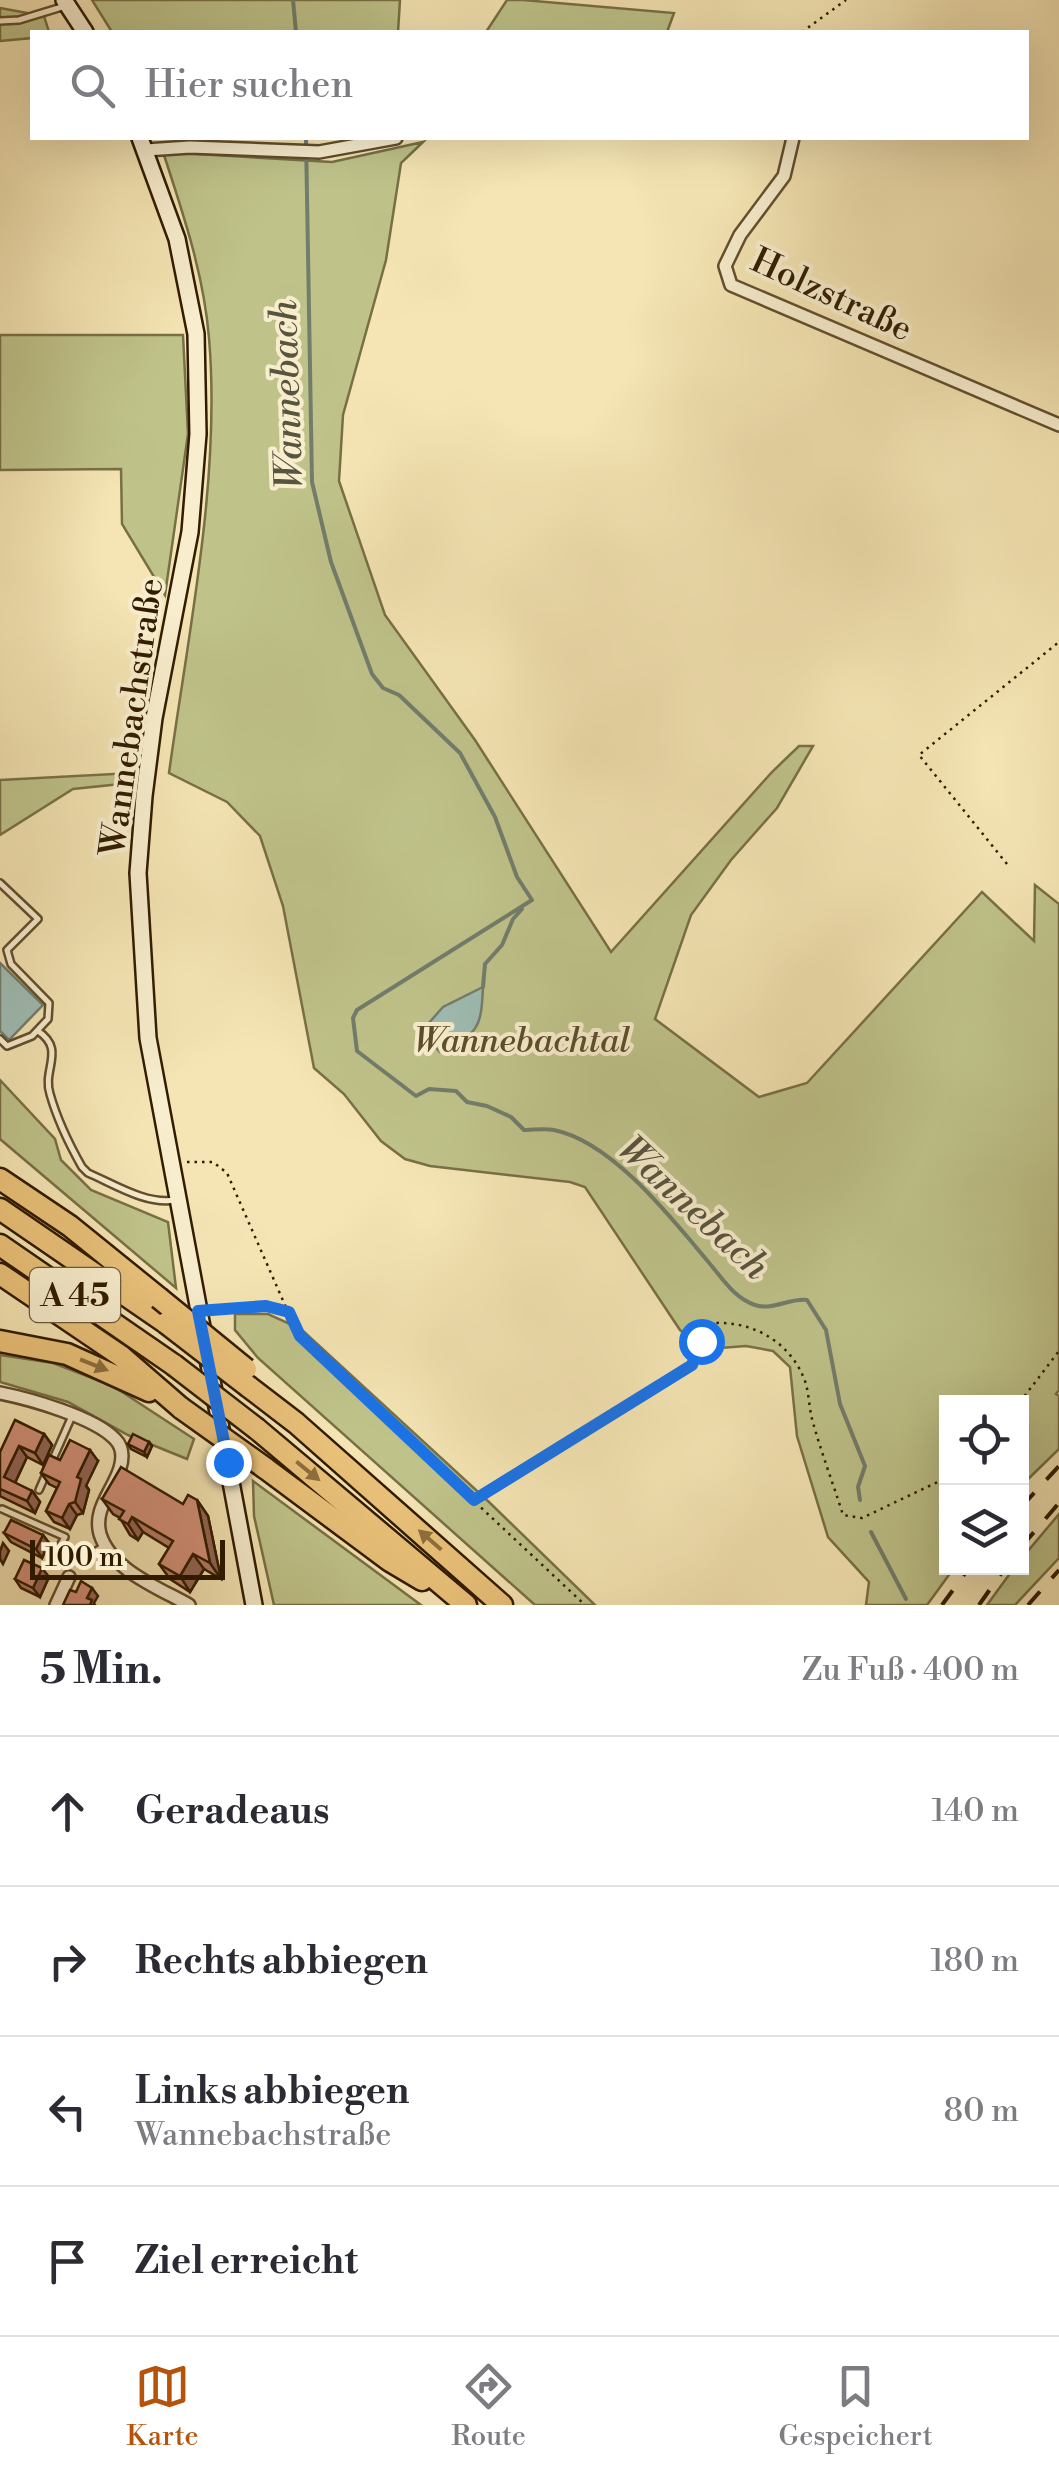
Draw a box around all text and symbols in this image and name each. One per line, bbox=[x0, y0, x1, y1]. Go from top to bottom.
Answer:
search box bbox=[30, 30, 1029, 140]
icon: search bbox=[65, 58, 120, 113]
text: Hier suchen bbox=[145, 62, 353, 109]
street label: Holzstraße bbox=[744, 239, 919, 351]
water label: Wannebach bbox=[261, 298, 314, 491]
street label: Wannebachstraße bbox=[92, 575, 173, 860]
park label: Wannebachtal bbox=[414, 1020, 630, 1063]
water label: Wannebach bbox=[608, 1126, 779, 1291]
road number: A 45 bbox=[30, 1268, 120, 1322]
route start bbox=[679, 1319, 725, 1365]
one-way arrow bbox=[79, 1357, 109, 1373]
map controls bbox=[939, 1395, 1029, 1575]
button: locate bbox=[939, 1395, 1029, 1485]
route end bbox=[206, 1440, 252, 1486]
one-way arrow bbox=[295, 1460, 320, 1481]
button: layers bbox=[939, 1485, 1029, 1575]
one-way arrow bbox=[418, 1529, 443, 1551]
scale bar bbox=[30, 1535, 225, 1580]
text: 100 m bbox=[45, 1540, 124, 1575]
text: 5 Min. bbox=[40, 1644, 162, 1697]
text: Zu Fuß · 400 m bbox=[802, 1650, 1019, 1690]
icon: ahead bbox=[40, 1784, 95, 1839]
text: Geradeaus bbox=[135, 1788, 329, 1835]
text: 140 m bbox=[932, 1791, 1019, 1831]
icon: right bbox=[40, 1934, 95, 1989]
text: Rechts abbiegen bbox=[135, 1938, 428, 1985]
text: 180 m bbox=[930, 1941, 1019, 1981]
text: Links abbiegen bbox=[135, 2068, 409, 2115]
icon: left bbox=[40, 2084, 95, 2139]
text: 80 m bbox=[944, 2091, 1019, 2131]
text: Wannebachstraße bbox=[135, 2115, 391, 2155]
icon: arrive bbox=[40, 2234, 95, 2289]
text: Ziel erreicht bbox=[135, 2238, 358, 2285]
tab: Karte bbox=[126, 2359, 199, 2454]
tab: Route bbox=[451, 2359, 526, 2454]
tab: Gespeichert bbox=[779, 2359, 933, 2454]

